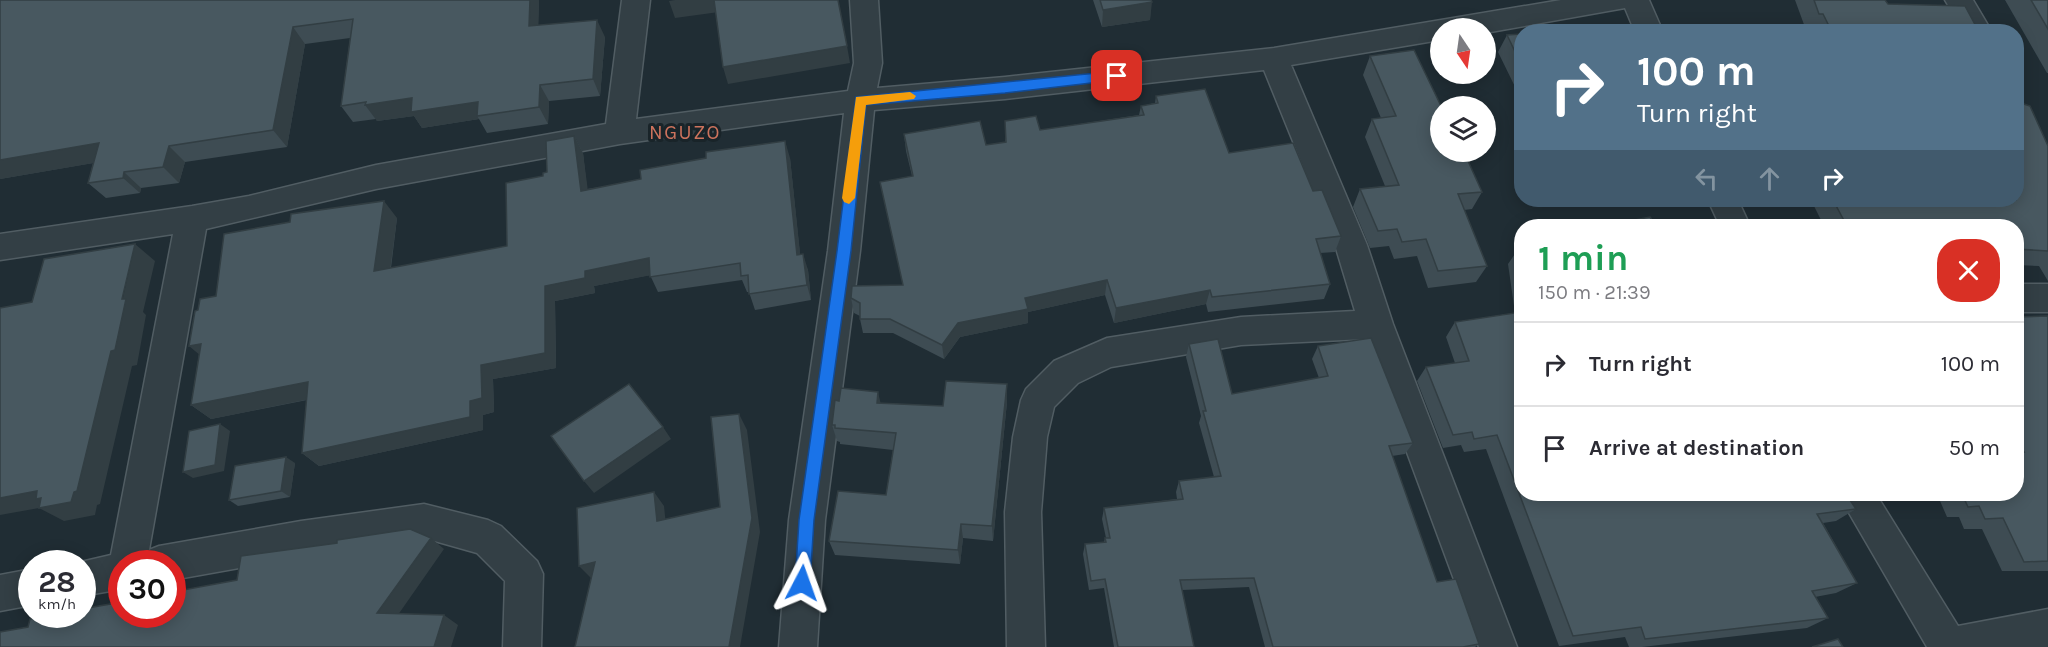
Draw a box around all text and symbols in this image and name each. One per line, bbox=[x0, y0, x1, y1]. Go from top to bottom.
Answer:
north arrow bbox=[1430, 18, 1496, 84]
map controls bbox=[1430, 18, 1496, 162]
text: 100 m bbox=[1637, 46, 1756, 96]
icon: right bbox=[1538, 48, 1616, 126]
pin bbox=[1091, 50, 1142, 101]
icon: arrive bbox=[1100, 59, 1133, 92]
button: layers bbox=[1430, 96, 1496, 162]
text: Turn right bbox=[1637, 97, 1757, 129]
district label: NGUZO bbox=[649, 121, 721, 144]
icon: left bbox=[1690, 162, 1723, 195]
icon: ahead bbox=[1753, 162, 1786, 195]
icon: right bbox=[1816, 162, 1849, 195]
text: 1 min bbox=[1538, 237, 1628, 279]
button: close bbox=[1937, 239, 2000, 302]
text: 150 m · 21:39 bbox=[1538, 281, 1651, 304]
icon: right bbox=[1538, 348, 1571, 381]
text: Turn right bbox=[1589, 351, 1692, 377]
text: 100 m bbox=[1941, 351, 2000, 377]
icon: arrive bbox=[1538, 432, 1571, 465]
text: Arrive at destination bbox=[1589, 435, 1804, 461]
text: 50 m bbox=[1949, 435, 2000, 461]
speed limit sign: 30 bbox=[108, 550, 186, 628]
position arrow bbox=[770, 551, 834, 615]
text: 28 bbox=[38, 564, 76, 600]
text: km/h bbox=[38, 595, 76, 613]

